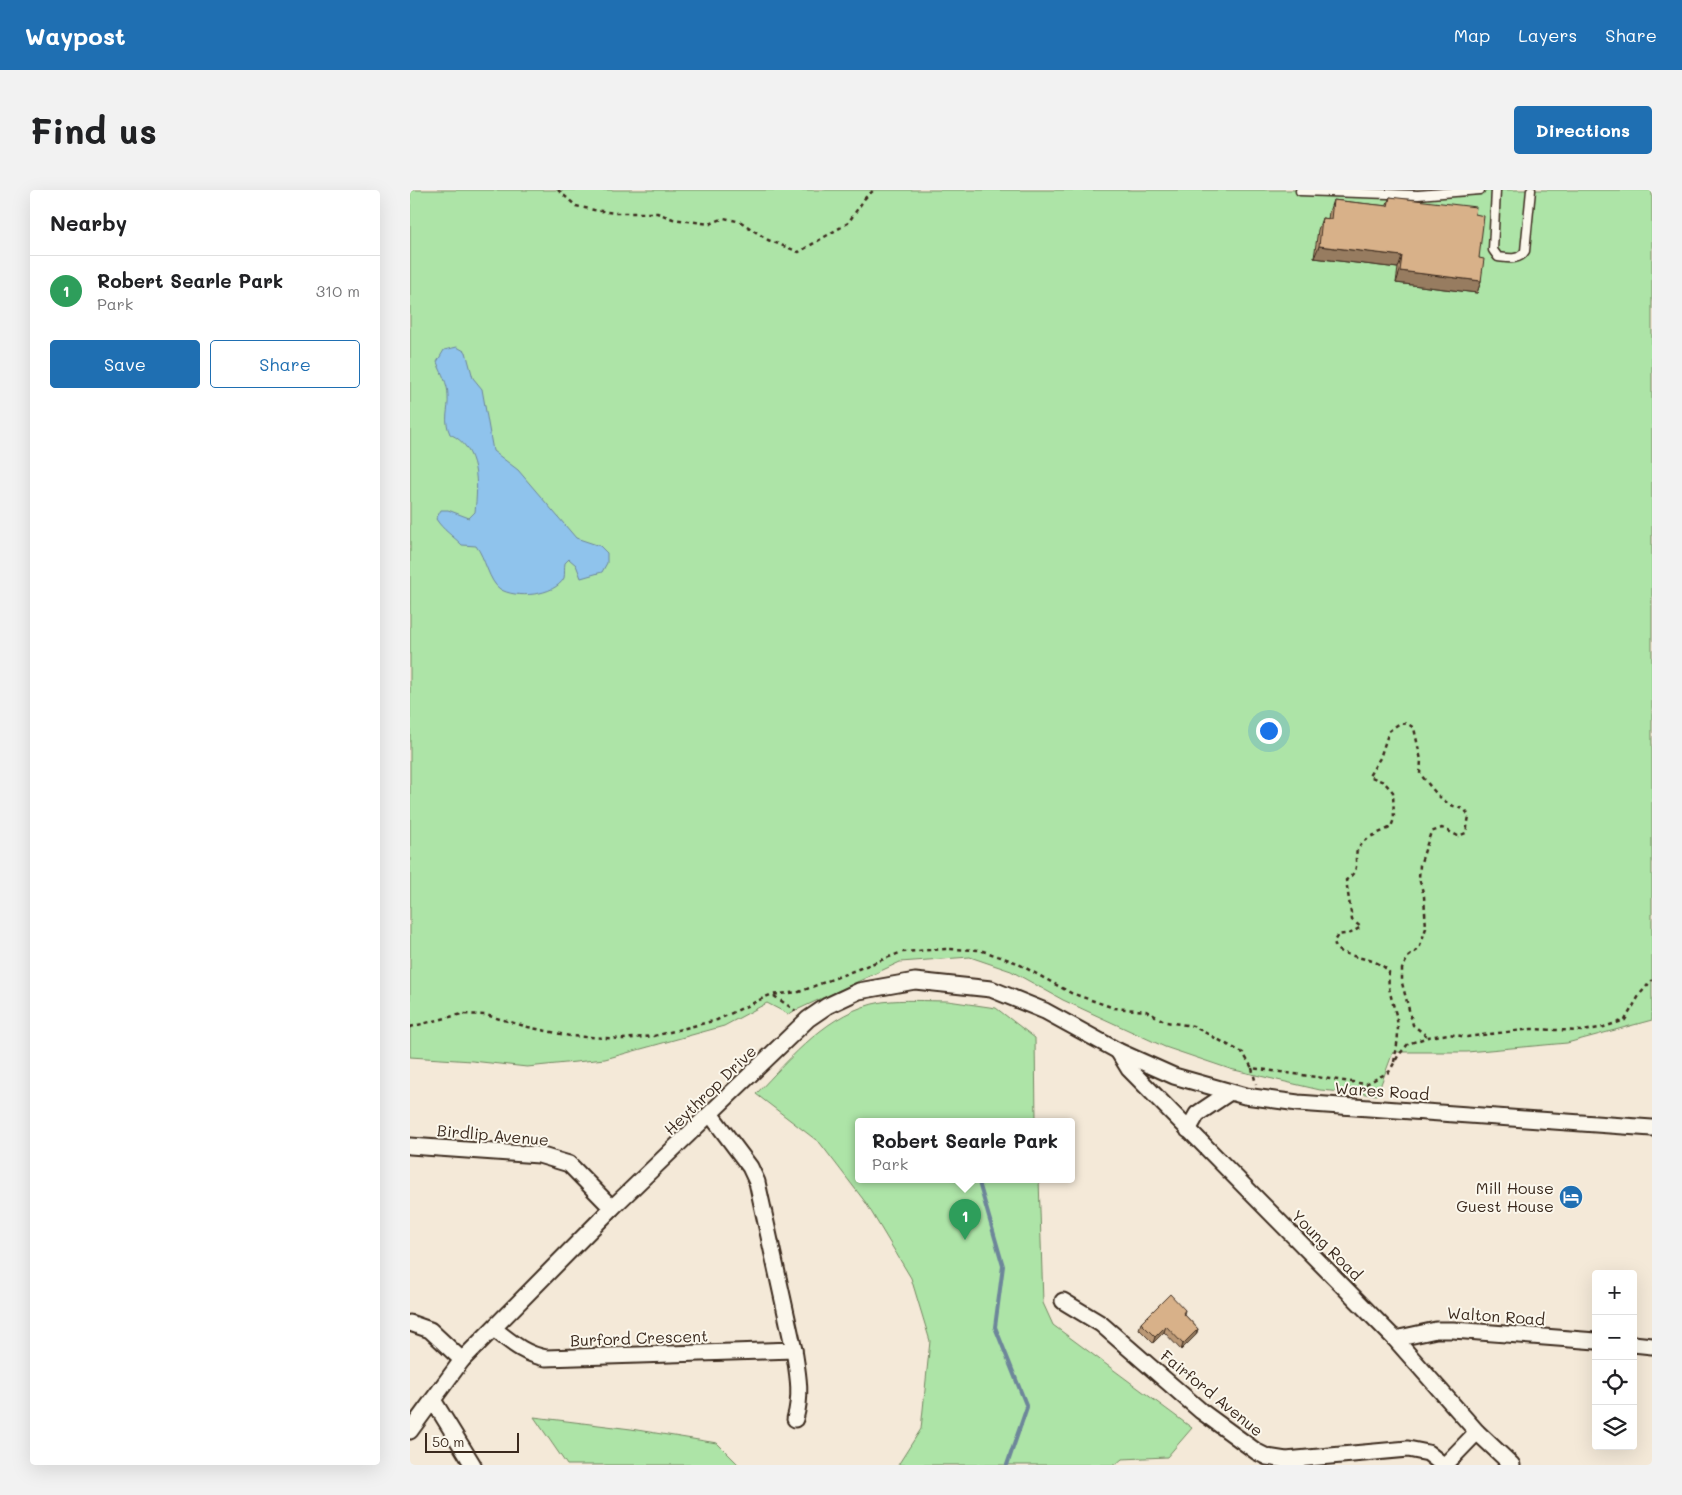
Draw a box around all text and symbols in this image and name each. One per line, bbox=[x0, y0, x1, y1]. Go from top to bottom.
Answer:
text: Waypost bbox=[25, 20, 126, 51]
text: Map bbox=[1454, 23, 1490, 47]
text: Layers bbox=[1518, 23, 1577, 47]
text: Share bbox=[1605, 23, 1657, 47]
button: Directions bbox=[1514, 106, 1652, 154]
text: Find us bbox=[30, 107, 157, 153]
text: Nearby bbox=[50, 209, 127, 236]
text: Robert Searle Park bbox=[97, 268, 283, 293]
text: 1 bbox=[62, 280, 70, 301]
text: 310 m bbox=[316, 280, 360, 301]
text: Park bbox=[97, 293, 133, 314]
button: Save bbox=[50, 340, 200, 388]
button: Share bbox=[210, 340, 360, 388]
your location bbox=[1256, 718, 1282, 744]
street label: Heythrop Drive bbox=[659, 1040, 760, 1139]
street label: Wares Road bbox=[1334, 1077, 1430, 1104]
popup bbox=[855, 1118, 1075, 1183]
street label: Birdlip Avenue bbox=[436, 1119, 550, 1150]
text: Robert Searle Park bbox=[872, 1128, 1058, 1153]
text: Park bbox=[872, 1153, 908, 1174]
place label: Mill House Guest House bbox=[1456, 1177, 1554, 1216]
hotel icon: Mill House Guest House bbox=[1558, 1184, 1584, 1210]
pin: 1 bbox=[949, 1199, 981, 1240]
street label: Young Road bbox=[1287, 1205, 1367, 1285]
map controls bbox=[1592, 1270, 1637, 1450]
button: + bbox=[1592, 1270, 1637, 1315]
street label: Walton Road bbox=[1446, 1302, 1546, 1329]
button: − bbox=[1592, 1315, 1637, 1360]
street label: Burford Crescent bbox=[570, 1325, 708, 1350]
street label: Fairford Avenue bbox=[1157, 1345, 1268, 1440]
button: locate bbox=[1592, 1360, 1637, 1405]
button: layers bbox=[1592, 1405, 1637, 1450]
scale bar bbox=[425, 1430, 519, 1453]
text: 50 m bbox=[432, 1432, 464, 1451]

